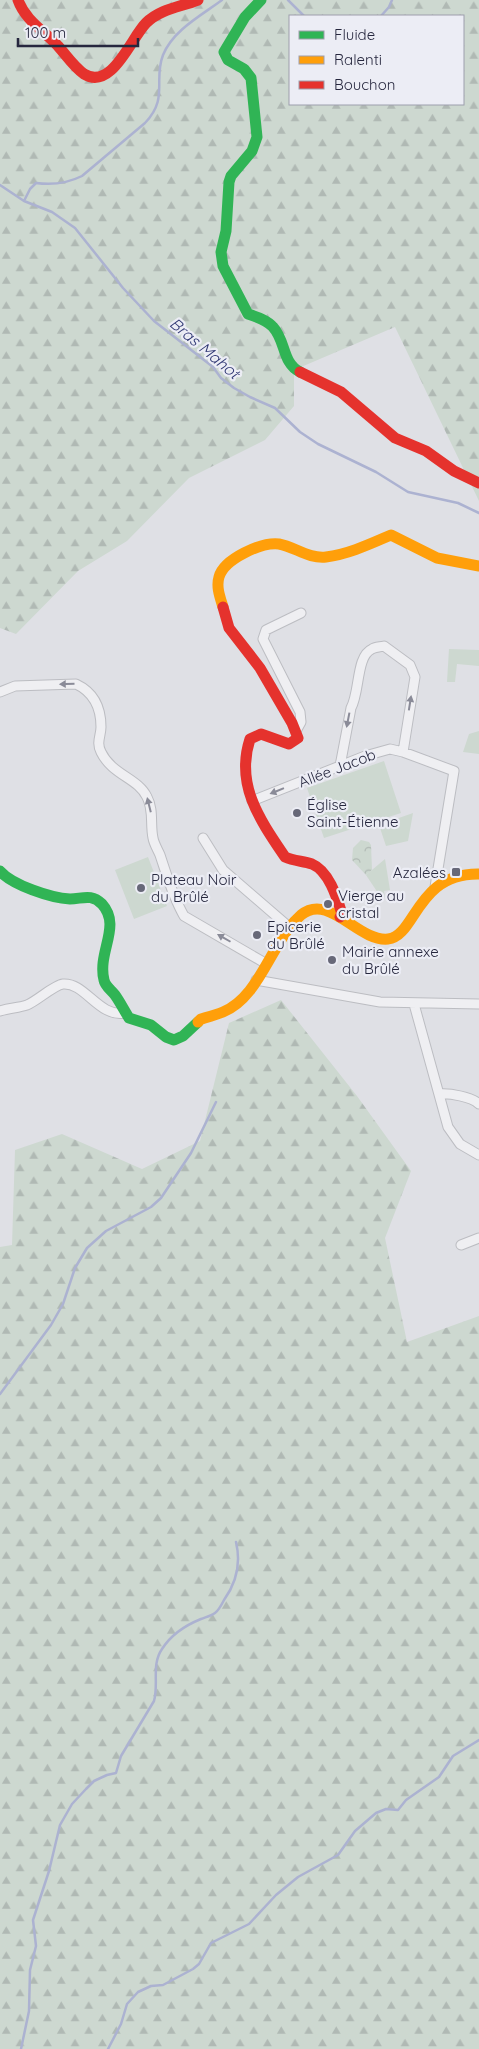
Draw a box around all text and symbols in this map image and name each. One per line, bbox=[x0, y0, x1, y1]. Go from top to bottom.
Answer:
scale bar bbox=[18, 15, 138, 47]
legend bbox=[289, 15, 464, 105]
text: 100 m bbox=[25, 23, 66, 42]
text: Fluide bbox=[334, 25, 375, 44]
text: Ralenti bbox=[334, 50, 382, 69]
text: Bouchon bbox=[334, 75, 395, 94]
water label: Bras Mahot bbox=[166, 313, 245, 384]
one-way arrow bbox=[59, 681, 75, 689]
one-way arrow bbox=[407, 695, 415, 711]
one-way arrow bbox=[344, 713, 352, 729]
street label: Allée Jacob bbox=[296, 745, 378, 791]
one-way arrow bbox=[269, 787, 284, 795]
place label: Église Saint-Étienne bbox=[307, 795, 398, 831]
one-way arrow bbox=[145, 798, 153, 813]
marker: Église Saint-Étienne bbox=[291, 807, 303, 819]
place label: Azalées bbox=[393, 863, 446, 882]
marker: Azalées bbox=[450, 866, 462, 878]
place label: Plateau Noir du Brûlé bbox=[151, 870, 237, 906]
marker: Plateau Noir du Brûlé bbox=[135, 882, 147, 894]
place label: Vierge au cristal bbox=[338, 886, 404, 922]
marker: Vierge au cristal bbox=[322, 898, 334, 910]
place label: Epicerie du Brûlé bbox=[267, 917, 325, 953]
marker: Epicerie du Brûlé bbox=[251, 929, 263, 941]
one-way arrow bbox=[217, 933, 230, 942]
place label: Mairie annexe du Brûlé bbox=[342, 942, 439, 978]
marker: Mairie annexe du Brûlé bbox=[326, 954, 338, 966]

